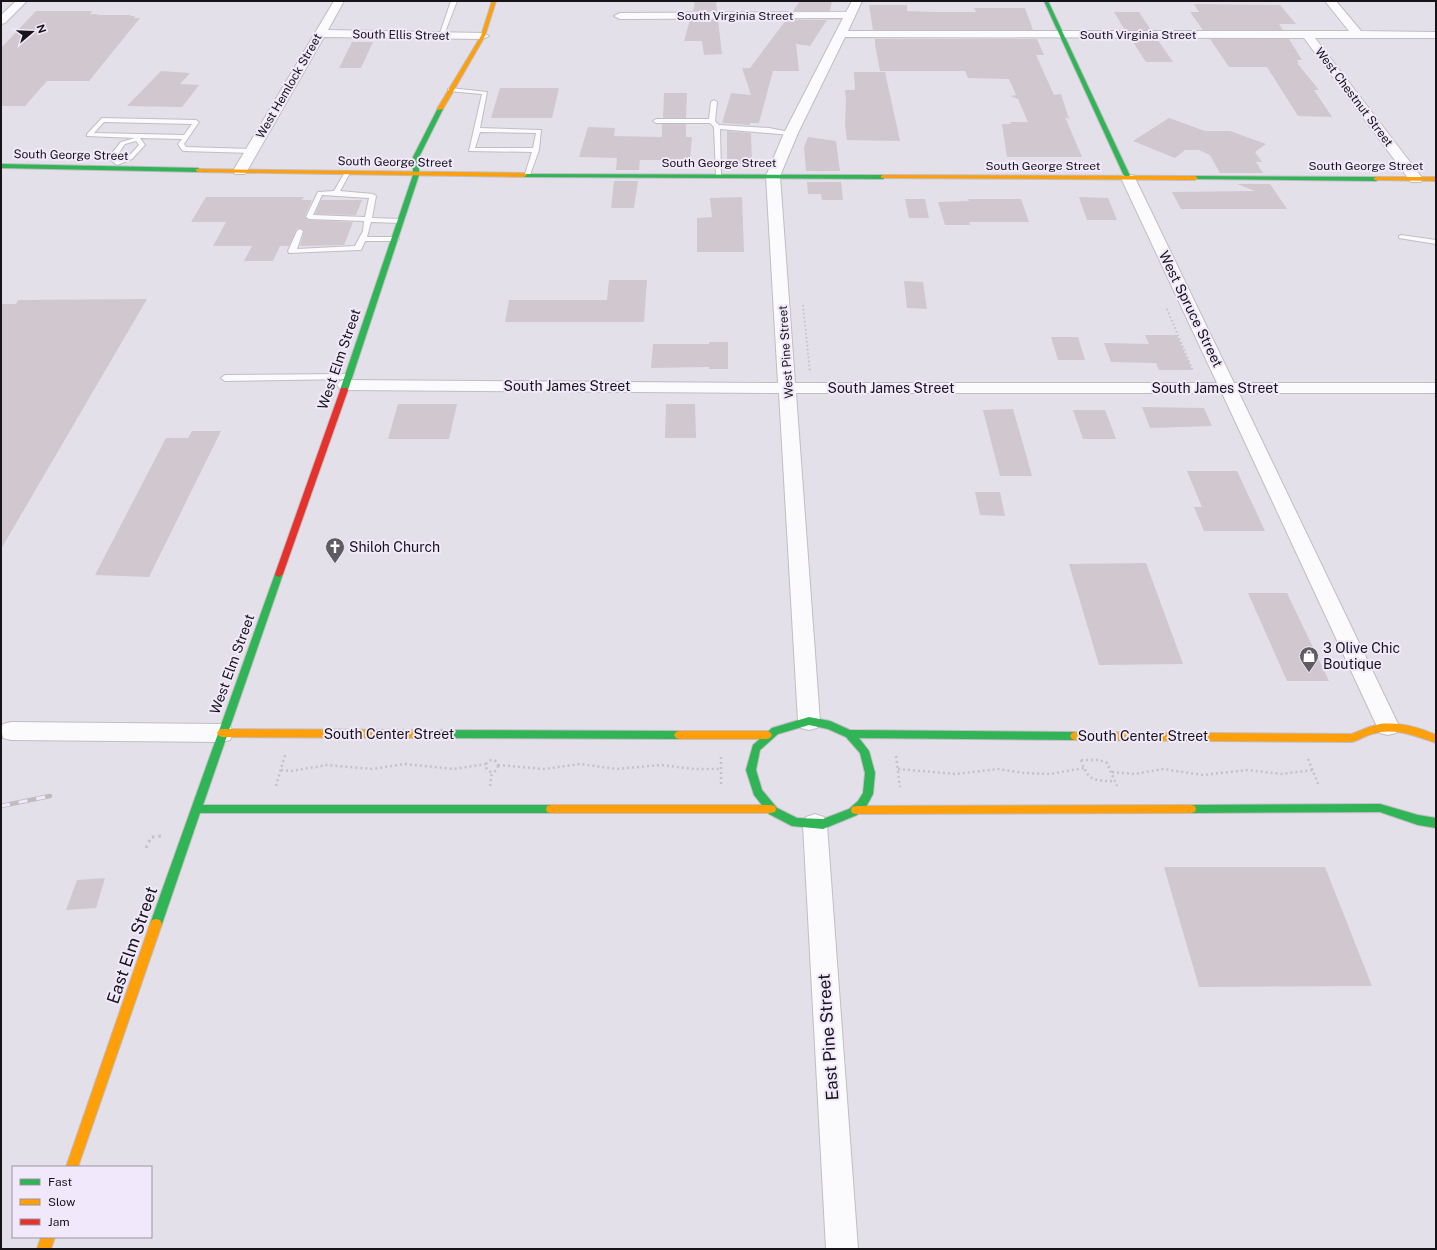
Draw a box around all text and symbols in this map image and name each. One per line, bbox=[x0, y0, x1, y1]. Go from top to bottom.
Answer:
street label: South Virginia Street bbox=[677, 9, 794, 23]
north arrow bbox=[12, 12, 52, 52]
text: N bbox=[34, 23, 49, 35]
street label: South Ellis Street bbox=[352, 27, 450, 43]
street label: South Virginia Street bbox=[1080, 28, 1197, 42]
street label: West Hemlock Street bbox=[253, 31, 325, 141]
street label: West Chestnut Street bbox=[1312, 45, 1396, 149]
street label: South George Street bbox=[13, 147, 129, 163]
street label: South George Street bbox=[337, 154, 453, 170]
street label: South George Street bbox=[661, 156, 777, 170]
street label: South George Street bbox=[985, 159, 1101, 173]
street label: South George Street bbox=[1308, 159, 1424, 173]
street label: West Spruce Street bbox=[1156, 248, 1226, 370]
street label: West Pine Street bbox=[776, 305, 796, 399]
street label: West Elm Street bbox=[314, 307, 364, 411]
street label: South James Street bbox=[504, 378, 630, 394]
street label: South James Street bbox=[828, 380, 954, 396]
street label: South James Street bbox=[1152, 380, 1278, 396]
church icon: Shiloh Church bbox=[324, 536, 346, 564]
place label: Shiloh Church bbox=[349, 539, 440, 555]
street label: West Elm Street bbox=[206, 612, 258, 716]
place label: 3 Olive Chic Boutique bbox=[1323, 640, 1400, 672]
shop icon: 3 Olive Chic Boutique bbox=[1298, 645, 1320, 673]
street label: South Center Street bbox=[324, 726, 454, 742]
street label: South Center Street bbox=[1078, 728, 1208, 744]
street label: East Elm Street bbox=[103, 884, 161, 1006]
street label: East Pine Street bbox=[814, 973, 842, 1101]
legend bbox=[12, 1166, 152, 1238]
text: Fast bbox=[48, 1175, 73, 1189]
text: Slow bbox=[48, 1195, 76, 1209]
text: Jam bbox=[48, 1215, 70, 1229]

